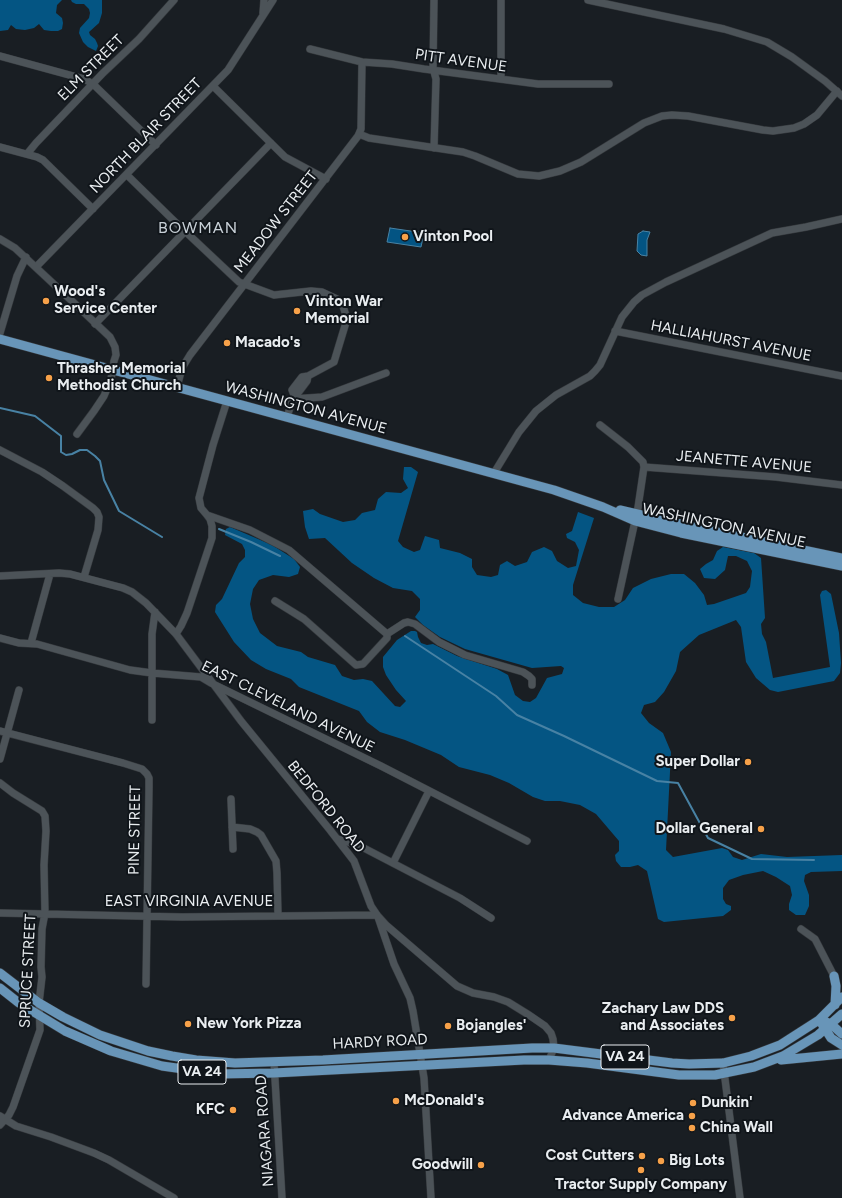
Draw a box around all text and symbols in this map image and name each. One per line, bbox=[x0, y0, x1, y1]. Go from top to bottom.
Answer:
street label: ELM STREET bbox=[54, 31, 128, 105]
street label: PITT AVENUE bbox=[414, 46, 508, 76]
street label: NORTH BLAIR STREET bbox=[86, 75, 206, 197]
street label: MEADOW STREET bbox=[231, 167, 321, 277]
district label: BOWMAN bbox=[158, 218, 238, 238]
place label: Vinton Pool bbox=[413, 228, 493, 246]
marker: Vinton Pool bbox=[400, 232, 410, 242]
place label: Wood's Service Center bbox=[54, 283, 157, 318]
place label: Vinton War Memorial bbox=[305, 293, 383, 328]
marker: Wood's Service Center bbox=[41, 296, 51, 306]
marker: Vinton War Memorial bbox=[292, 306, 302, 316]
street label: HALLIAHURST AVENUE bbox=[649, 317, 813, 365]
place label: Macado's bbox=[235, 334, 300, 352]
marker: Macado's bbox=[222, 338, 232, 348]
place label: Thrasher Memorial Methodist Church bbox=[57, 360, 185, 395]
marker: Thrasher Memorial Methodist Church bbox=[44, 373, 54, 383]
street label: WASHINGTON AVENUE bbox=[223, 378, 389, 438]
street label: JEANETTE AVENUE bbox=[675, 447, 813, 477]
street label: WASHINGTON AVENUE bbox=[641, 500, 807, 552]
street label: EAST CLEVELAND AVENUE bbox=[198, 657, 378, 757]
place label: Super Dollar bbox=[656, 753, 740, 771]
street label: BEDFORD ROAD bbox=[283, 757, 369, 857]
marker: Super Dollar bbox=[743, 757, 753, 767]
street label: PINE STREET bbox=[125, 785, 145, 875]
place label: Dollar General bbox=[656, 820, 753, 838]
marker: Dollar General bbox=[756, 824, 766, 834]
street label: EAST VIRGINIA AVENUE bbox=[105, 893, 273, 911]
street label: SPRUCE STREET bbox=[16, 914, 40, 1028]
place label: Zachary Law DDS and Associates bbox=[602, 1000, 724, 1035]
marker: Zachary Law DDS and Associates bbox=[727, 1013, 737, 1023]
place label: New York Pizza bbox=[196, 1015, 301, 1033]
place label: Bojangles' bbox=[456, 1017, 526, 1035]
marker: New York Pizza bbox=[183, 1019, 193, 1029]
marker: Bojangles' bbox=[443, 1021, 453, 1031]
street label: HARDY ROAD bbox=[332, 1031, 428, 1053]
road number: VA 24 bbox=[601, 1045, 649, 1069]
road number: VA 24 bbox=[178, 1060, 226, 1084]
street label: NIAGARA ROAD bbox=[252, 1075, 278, 1187]
place label: McDonald's bbox=[404, 1092, 484, 1110]
place label: Dunkin' bbox=[701, 1094, 753, 1112]
marker: McDonald's bbox=[391, 1096, 401, 1106]
marker: Dunkin' bbox=[688, 1098, 698, 1108]
place label: KFC bbox=[196, 1101, 225, 1119]
marker: KFC bbox=[228, 1105, 238, 1115]
place label: Advance America bbox=[562, 1107, 684, 1125]
marker: Advance America bbox=[687, 1111, 697, 1121]
place label: China Wall bbox=[700, 1119, 773, 1137]
marker: China Wall bbox=[687, 1123, 697, 1133]
place label: Cost Cutters bbox=[546, 1147, 634, 1165]
marker: Cost Cutters bbox=[637, 1151, 647, 1161]
place label: Big Lots bbox=[669, 1152, 724, 1170]
place label: Goodwill bbox=[412, 1156, 473, 1174]
marker: Big Lots bbox=[656, 1156, 666, 1166]
marker: Goodwill bbox=[476, 1160, 486, 1170]
marker: Tractor Supply Company bbox=[636, 1165, 646, 1175]
place label: Tractor Supply Company bbox=[555, 1176, 727, 1194]

